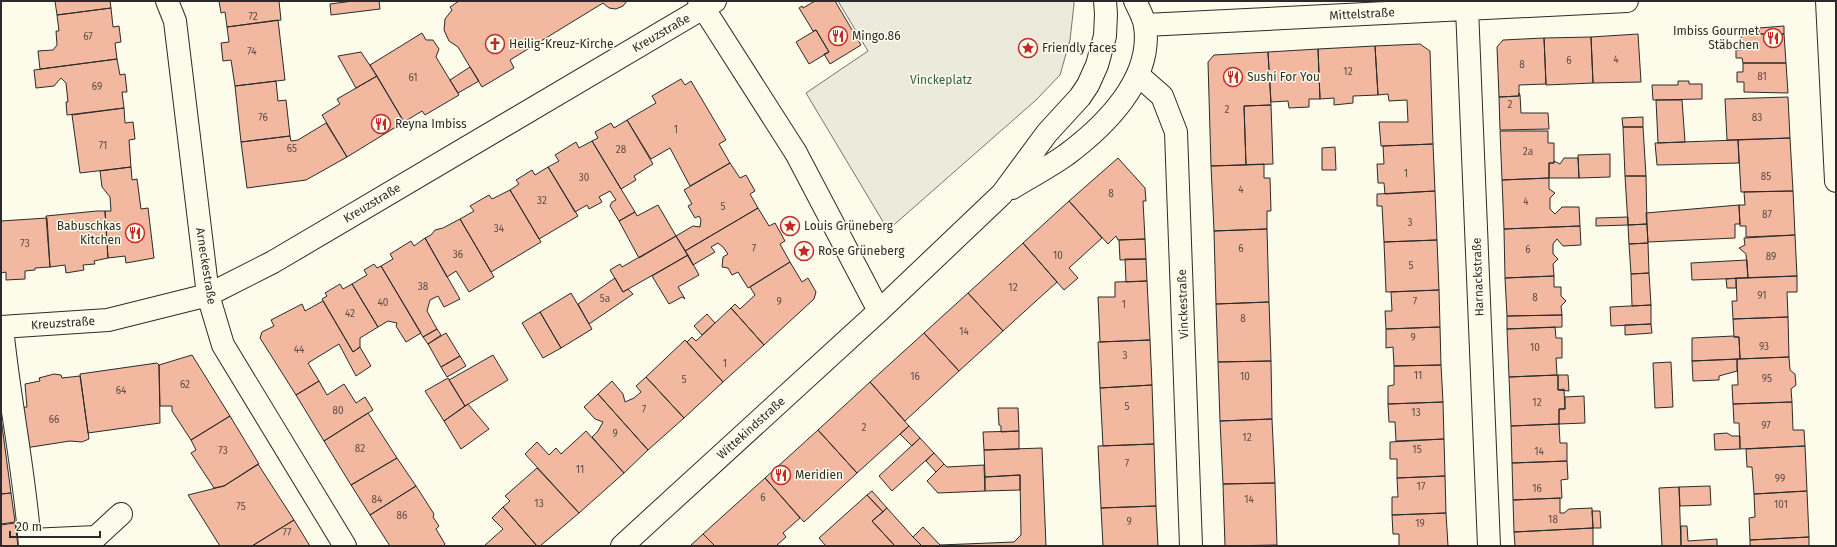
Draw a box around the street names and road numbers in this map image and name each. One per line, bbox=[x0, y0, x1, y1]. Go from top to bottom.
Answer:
street label: Mittelstraße bbox=[1329, 5, 1395, 23]
street label: Kreuzstraße bbox=[630, 11, 692, 55]
street label: Kreuzstraße bbox=[341, 180, 403, 226]
street label: Arneckestraße bbox=[193, 227, 219, 305]
street label: Harnackstraße bbox=[1470, 237, 1486, 317]
street label: Vinckestraße bbox=[1175, 269, 1191, 339]
street label: Kreuzstraße bbox=[30, 314, 96, 332]
street label: Wittekindstraße bbox=[714, 394, 788, 462]

